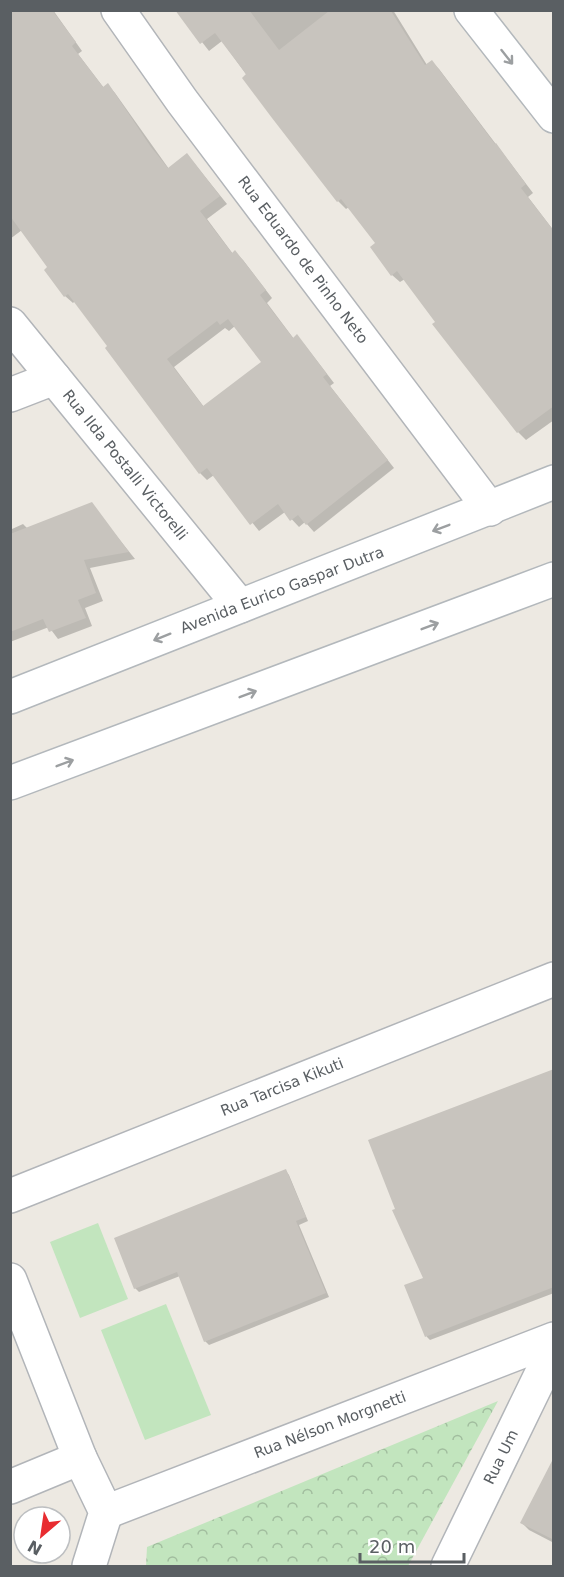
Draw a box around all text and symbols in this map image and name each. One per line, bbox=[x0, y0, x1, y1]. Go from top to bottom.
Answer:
one-way arrow bbox=[501, 48, 514, 64]
street label: Rua Eduardo de Pinho Neto bbox=[234, 173, 372, 347]
street label: Rua Ilda Postalli Victorelli bbox=[59, 386, 191, 544]
one-way arrow bbox=[432, 523, 451, 534]
street label: Avenida Eurico Gaspar Dutra bbox=[178, 543, 386, 637]
one-way arrow bbox=[420, 619, 439, 630]
one-way arrow bbox=[153, 632, 171, 643]
one-way arrow bbox=[238, 688, 257, 699]
one-way arrow bbox=[55, 757, 74, 768]
street label: Rua Tarcisa Kikuti bbox=[218, 1054, 346, 1120]
street label: Rua Nélson Morgnetti bbox=[251, 1388, 409, 1462]
street label: Rua Um bbox=[480, 1427, 522, 1487]
north arrow bbox=[12, 1505, 72, 1565]
scale bar bbox=[360, 1526, 464, 1564]
text: N bbox=[25, 1536, 45, 1559]
text: 20 m bbox=[369, 1536, 415, 1557]

